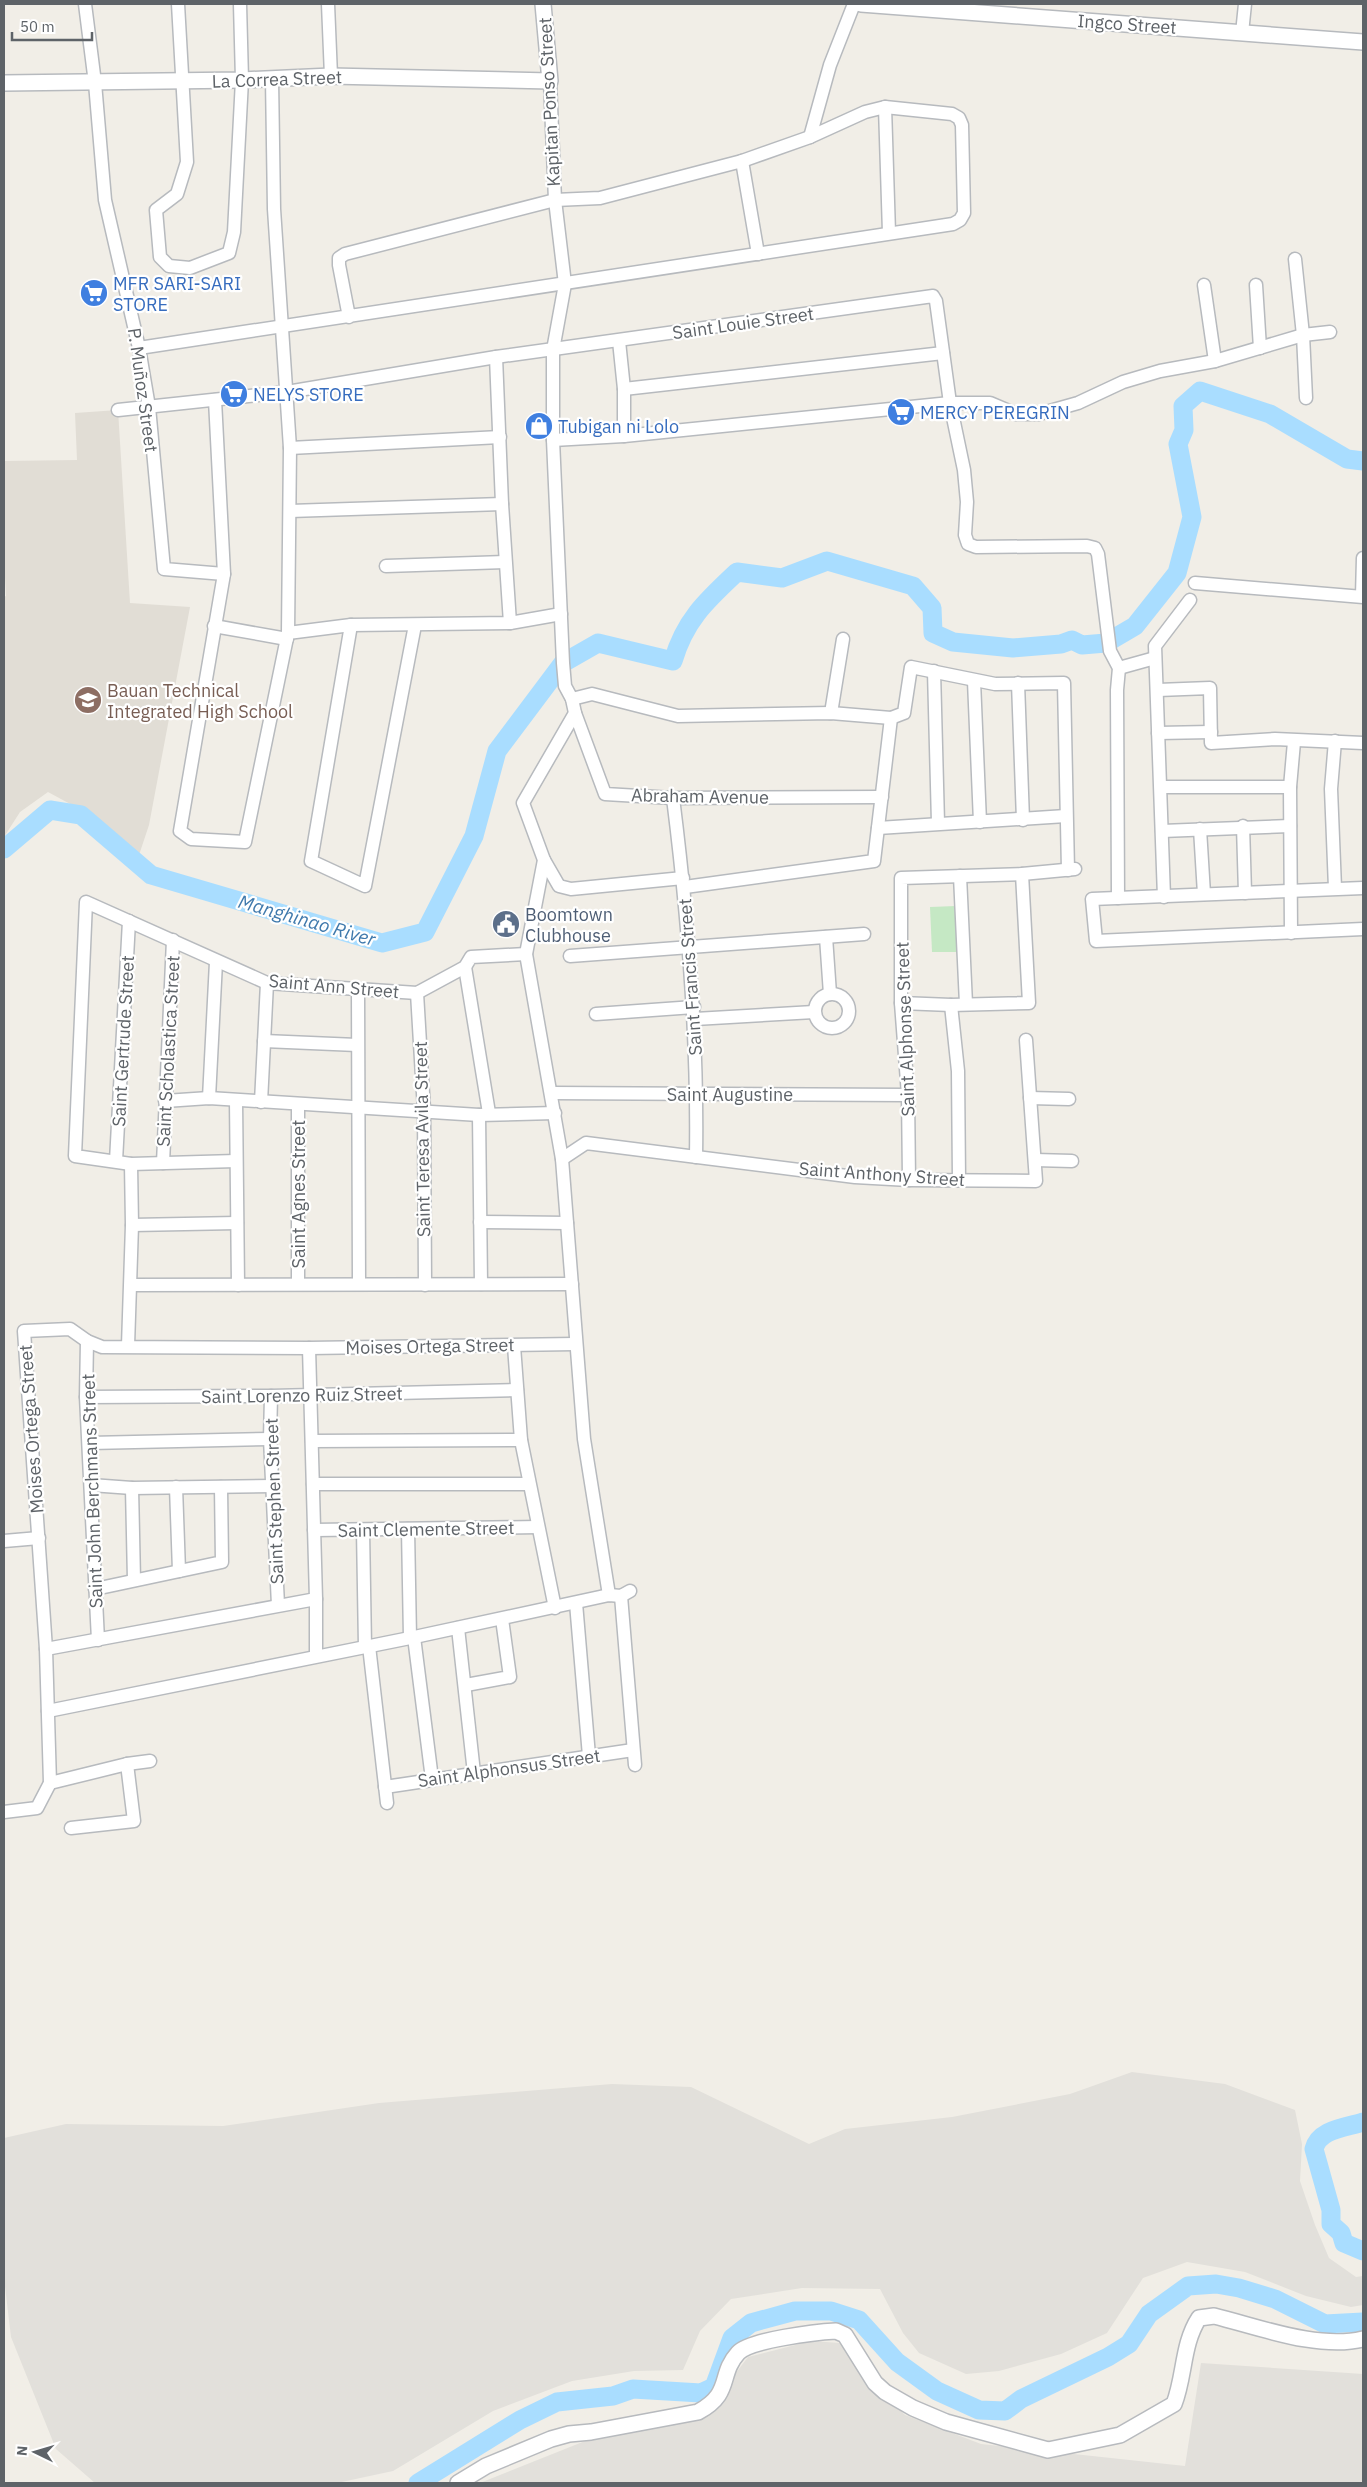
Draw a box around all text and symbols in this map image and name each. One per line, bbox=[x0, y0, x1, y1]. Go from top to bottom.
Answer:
street label: Ingco Street bbox=[1077, 9, 1177, 39]
scale bar bbox=[12, 10, 92, 42]
text: 50 m bbox=[20, 17, 55, 36]
street label: Kapitan Ponso Street bbox=[533, 17, 565, 187]
street label: La Correa Street bbox=[211, 65, 343, 93]
place label: MFR SARI-SARI STORE bbox=[113, 272, 241, 316]
supermarket icon: MFR SARI-SARI STORE bbox=[79, 278, 109, 308]
street label: Saint Louie Street bbox=[671, 302, 815, 344]
street label: P. Muñoz Street bbox=[123, 326, 163, 454]
supermarket icon: NELYS STORE bbox=[219, 379, 249, 409]
place label: NELYS STORE bbox=[253, 383, 364, 406]
supermarket icon: MERCY PEREGRIN bbox=[886, 397, 916, 427]
place label: MERCY PEREGRIN bbox=[920, 401, 1070, 424]
shop icon: Tubigan ni Lolo bbox=[524, 411, 554, 441]
place label: Tubigan ni Lolo bbox=[558, 415, 679, 438]
place label: Bauan Technical Integrated High School bbox=[107, 679, 293, 723]
school or university icon: Bauan Technical Integrated High School bbox=[73, 685, 103, 715]
street label: Abraham Avenue bbox=[631, 783, 769, 809]
water label: Manghinao River bbox=[236, 889, 379, 951]
street label: Saint Francis Street bbox=[673, 898, 707, 1056]
place label: Boomtown Clubhouse bbox=[525, 903, 613, 947]
public building icon: Boomtown Clubhouse bbox=[491, 909, 521, 939]
street label: Saint Alphonse Street bbox=[890, 941, 920, 1117]
street label: Saint Gertrude Street bbox=[107, 955, 139, 1127]
street label: Saint Scholastica Street bbox=[152, 955, 184, 1147]
street label: Saint Ann Street bbox=[268, 969, 400, 1003]
street label: Saint Teresa Avila Street bbox=[409, 1041, 435, 1237]
street label: Saint Augustine bbox=[667, 1083, 793, 1106]
street label: Saint Agnes Street bbox=[287, 1120, 310, 1268]
street label: Saint Anthony Street bbox=[798, 1157, 966, 1191]
street label: Moises Ortega Street bbox=[345, 1333, 515, 1359]
street label: Moises Ortega Street bbox=[14, 1344, 48, 1514]
street label: Saint John Berchmans Street bbox=[76, 1373, 108, 1609]
street label: Saint Lorenzo Ruiz Street bbox=[201, 1382, 403, 1408]
street label: Saint Stephen Street bbox=[260, 1417, 288, 1585]
street label: Saint Clemente Street bbox=[337, 1516, 515, 1542]
street label: Saint Alphonsus Street bbox=[416, 1744, 602, 1792]
north arrow bbox=[10, 2427, 60, 2477]
text: N bbox=[13, 2445, 31, 2457]

